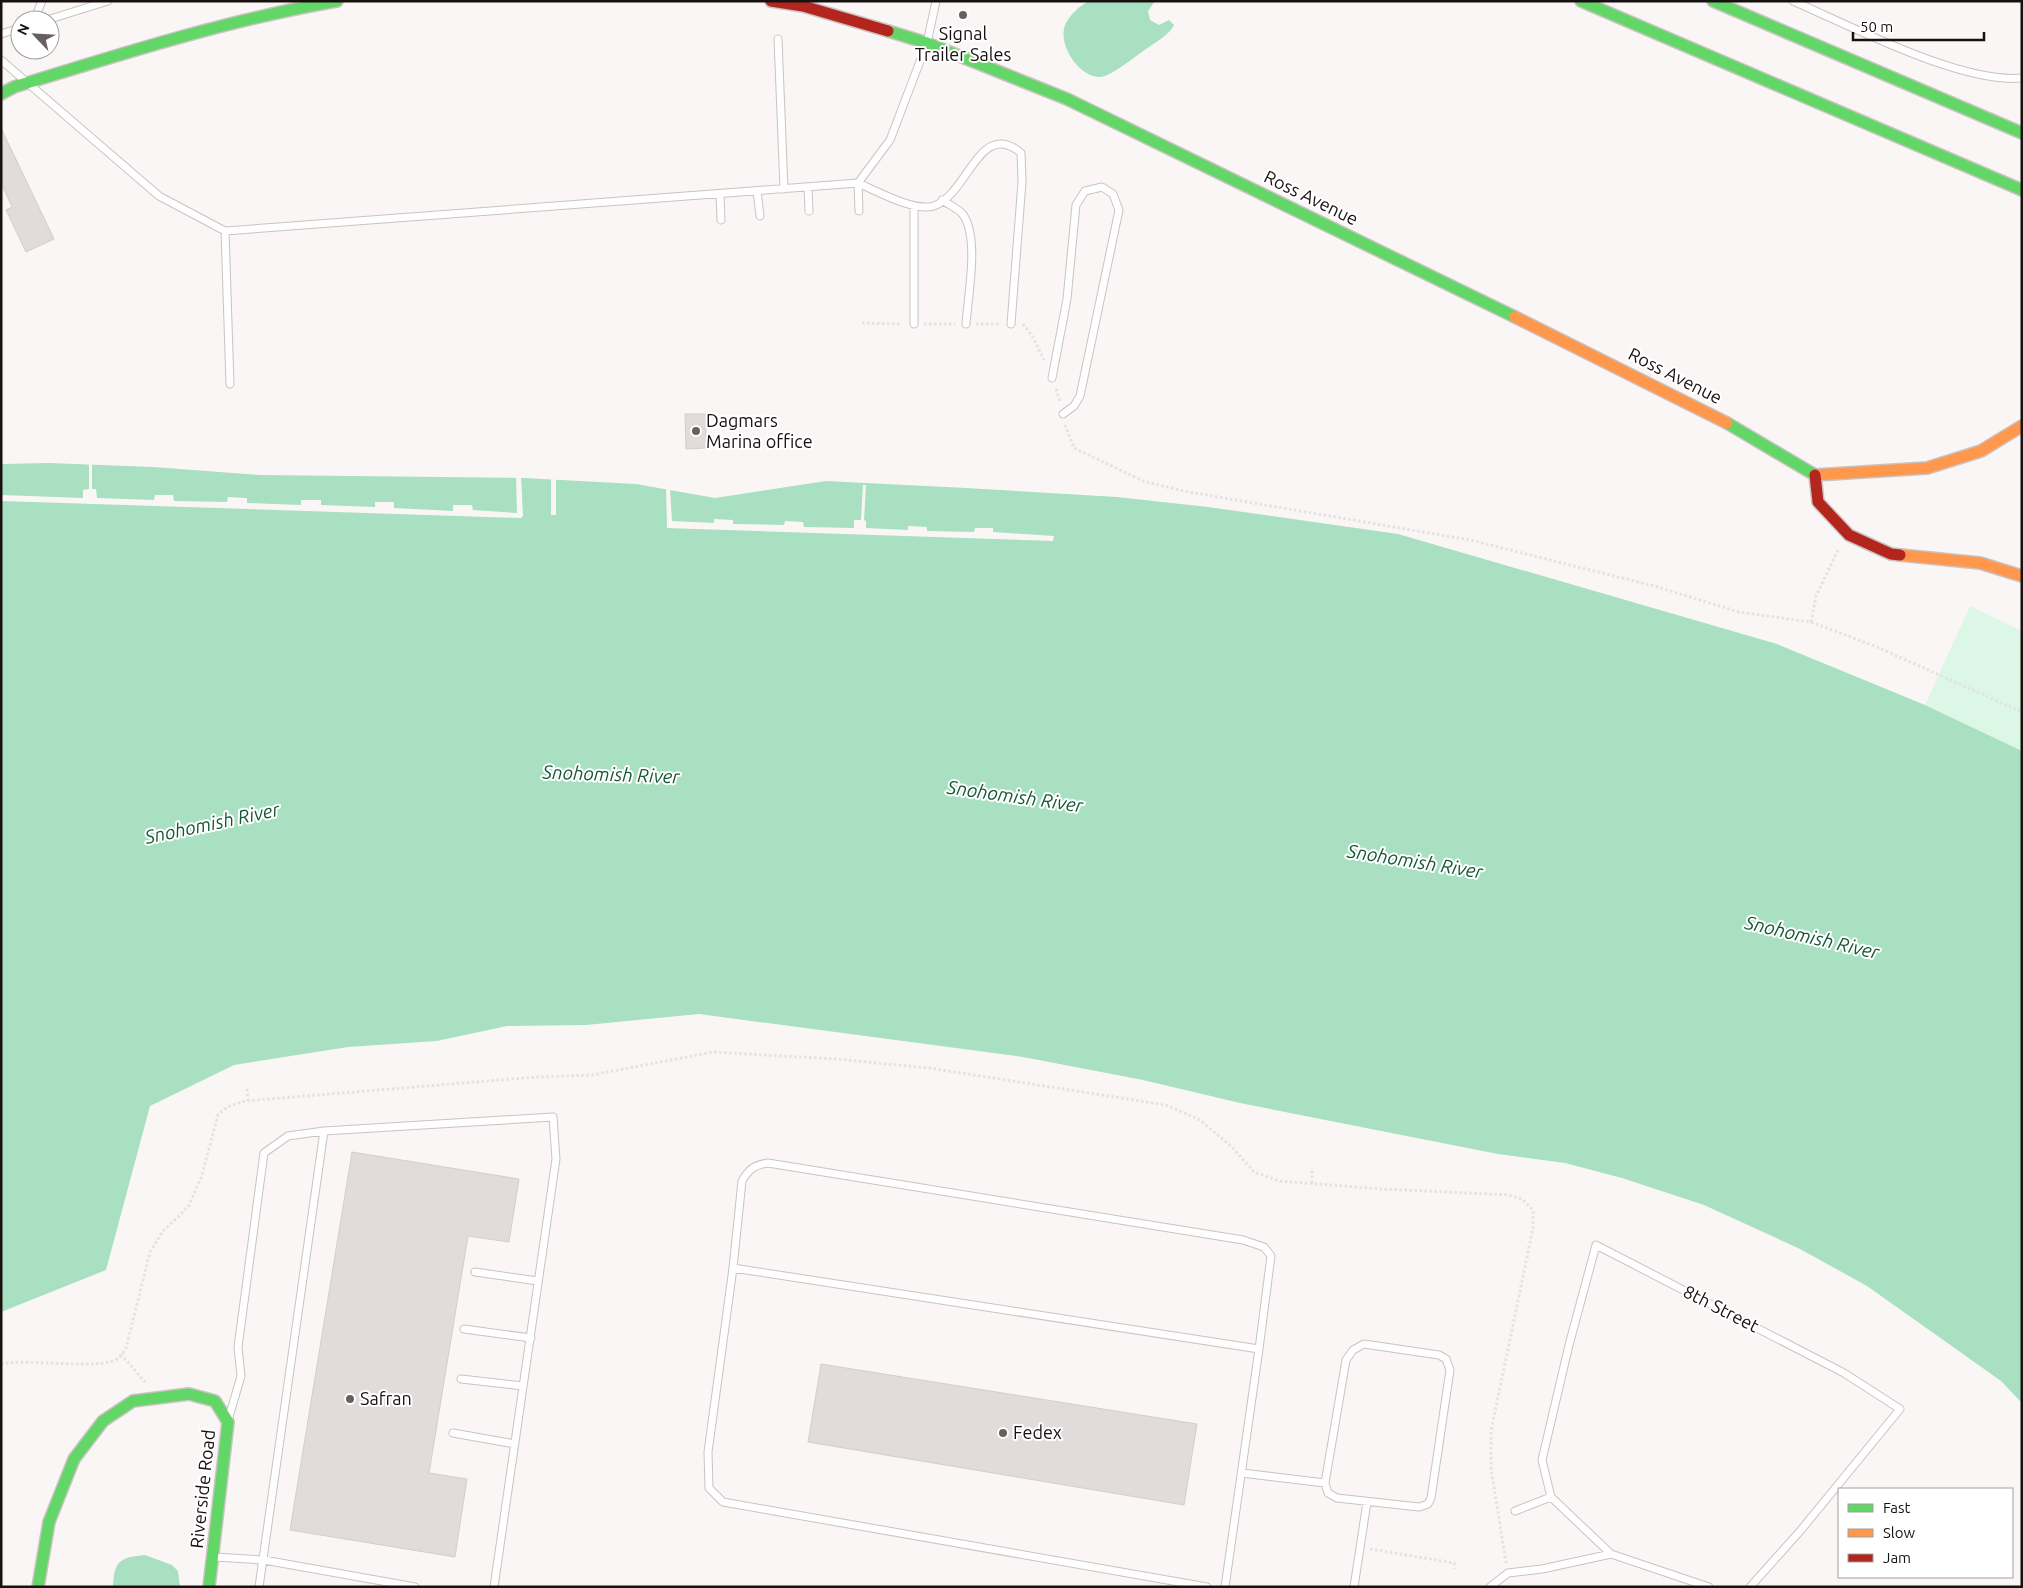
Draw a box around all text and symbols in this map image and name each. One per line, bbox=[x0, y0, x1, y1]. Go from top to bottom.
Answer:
marker: Signal Trailer Sales bbox=[957, 9, 969, 21]
north arrow bbox=[10, 10, 60, 60]
scale bar bbox=[1853, 10, 1984, 42]
text: 50 m bbox=[1860, 18, 1893, 35]
text: N bbox=[14, 21, 33, 38]
place label: Signal Trailer Sales bbox=[915, 23, 1011, 64]
street label: Ross Avenue bbox=[1261, 166, 1362, 228]
street label: Ross Avenue bbox=[1625, 343, 1725, 407]
place label: Dagmars Marina office bbox=[706, 410, 813, 451]
marker: Dagmars Marina office bbox=[690, 425, 702, 437]
water label: Snohomish River bbox=[541, 761, 681, 787]
water label: Snohomish River bbox=[945, 775, 1085, 817]
water label: Snohomish River bbox=[142, 798, 282, 848]
water label: Snohomish River bbox=[1345, 839, 1485, 883]
water label: Snohomish River bbox=[1742, 911, 1882, 963]
street label: 8th Street bbox=[1680, 1281, 1762, 1336]
place label: Safran bbox=[360, 1388, 412, 1408]
marker: Safran bbox=[344, 1393, 356, 1405]
place label: Fedex bbox=[1013, 1422, 1062, 1442]
marker: Fedex bbox=[997, 1427, 1009, 1439]
street label: Riverside Road bbox=[186, 1429, 218, 1549]
legend bbox=[1838, 1488, 2013, 1578]
text: Fast bbox=[1883, 1499, 1911, 1516]
text: Slow bbox=[1883, 1524, 1916, 1541]
text: Jam bbox=[1883, 1549, 1911, 1566]

